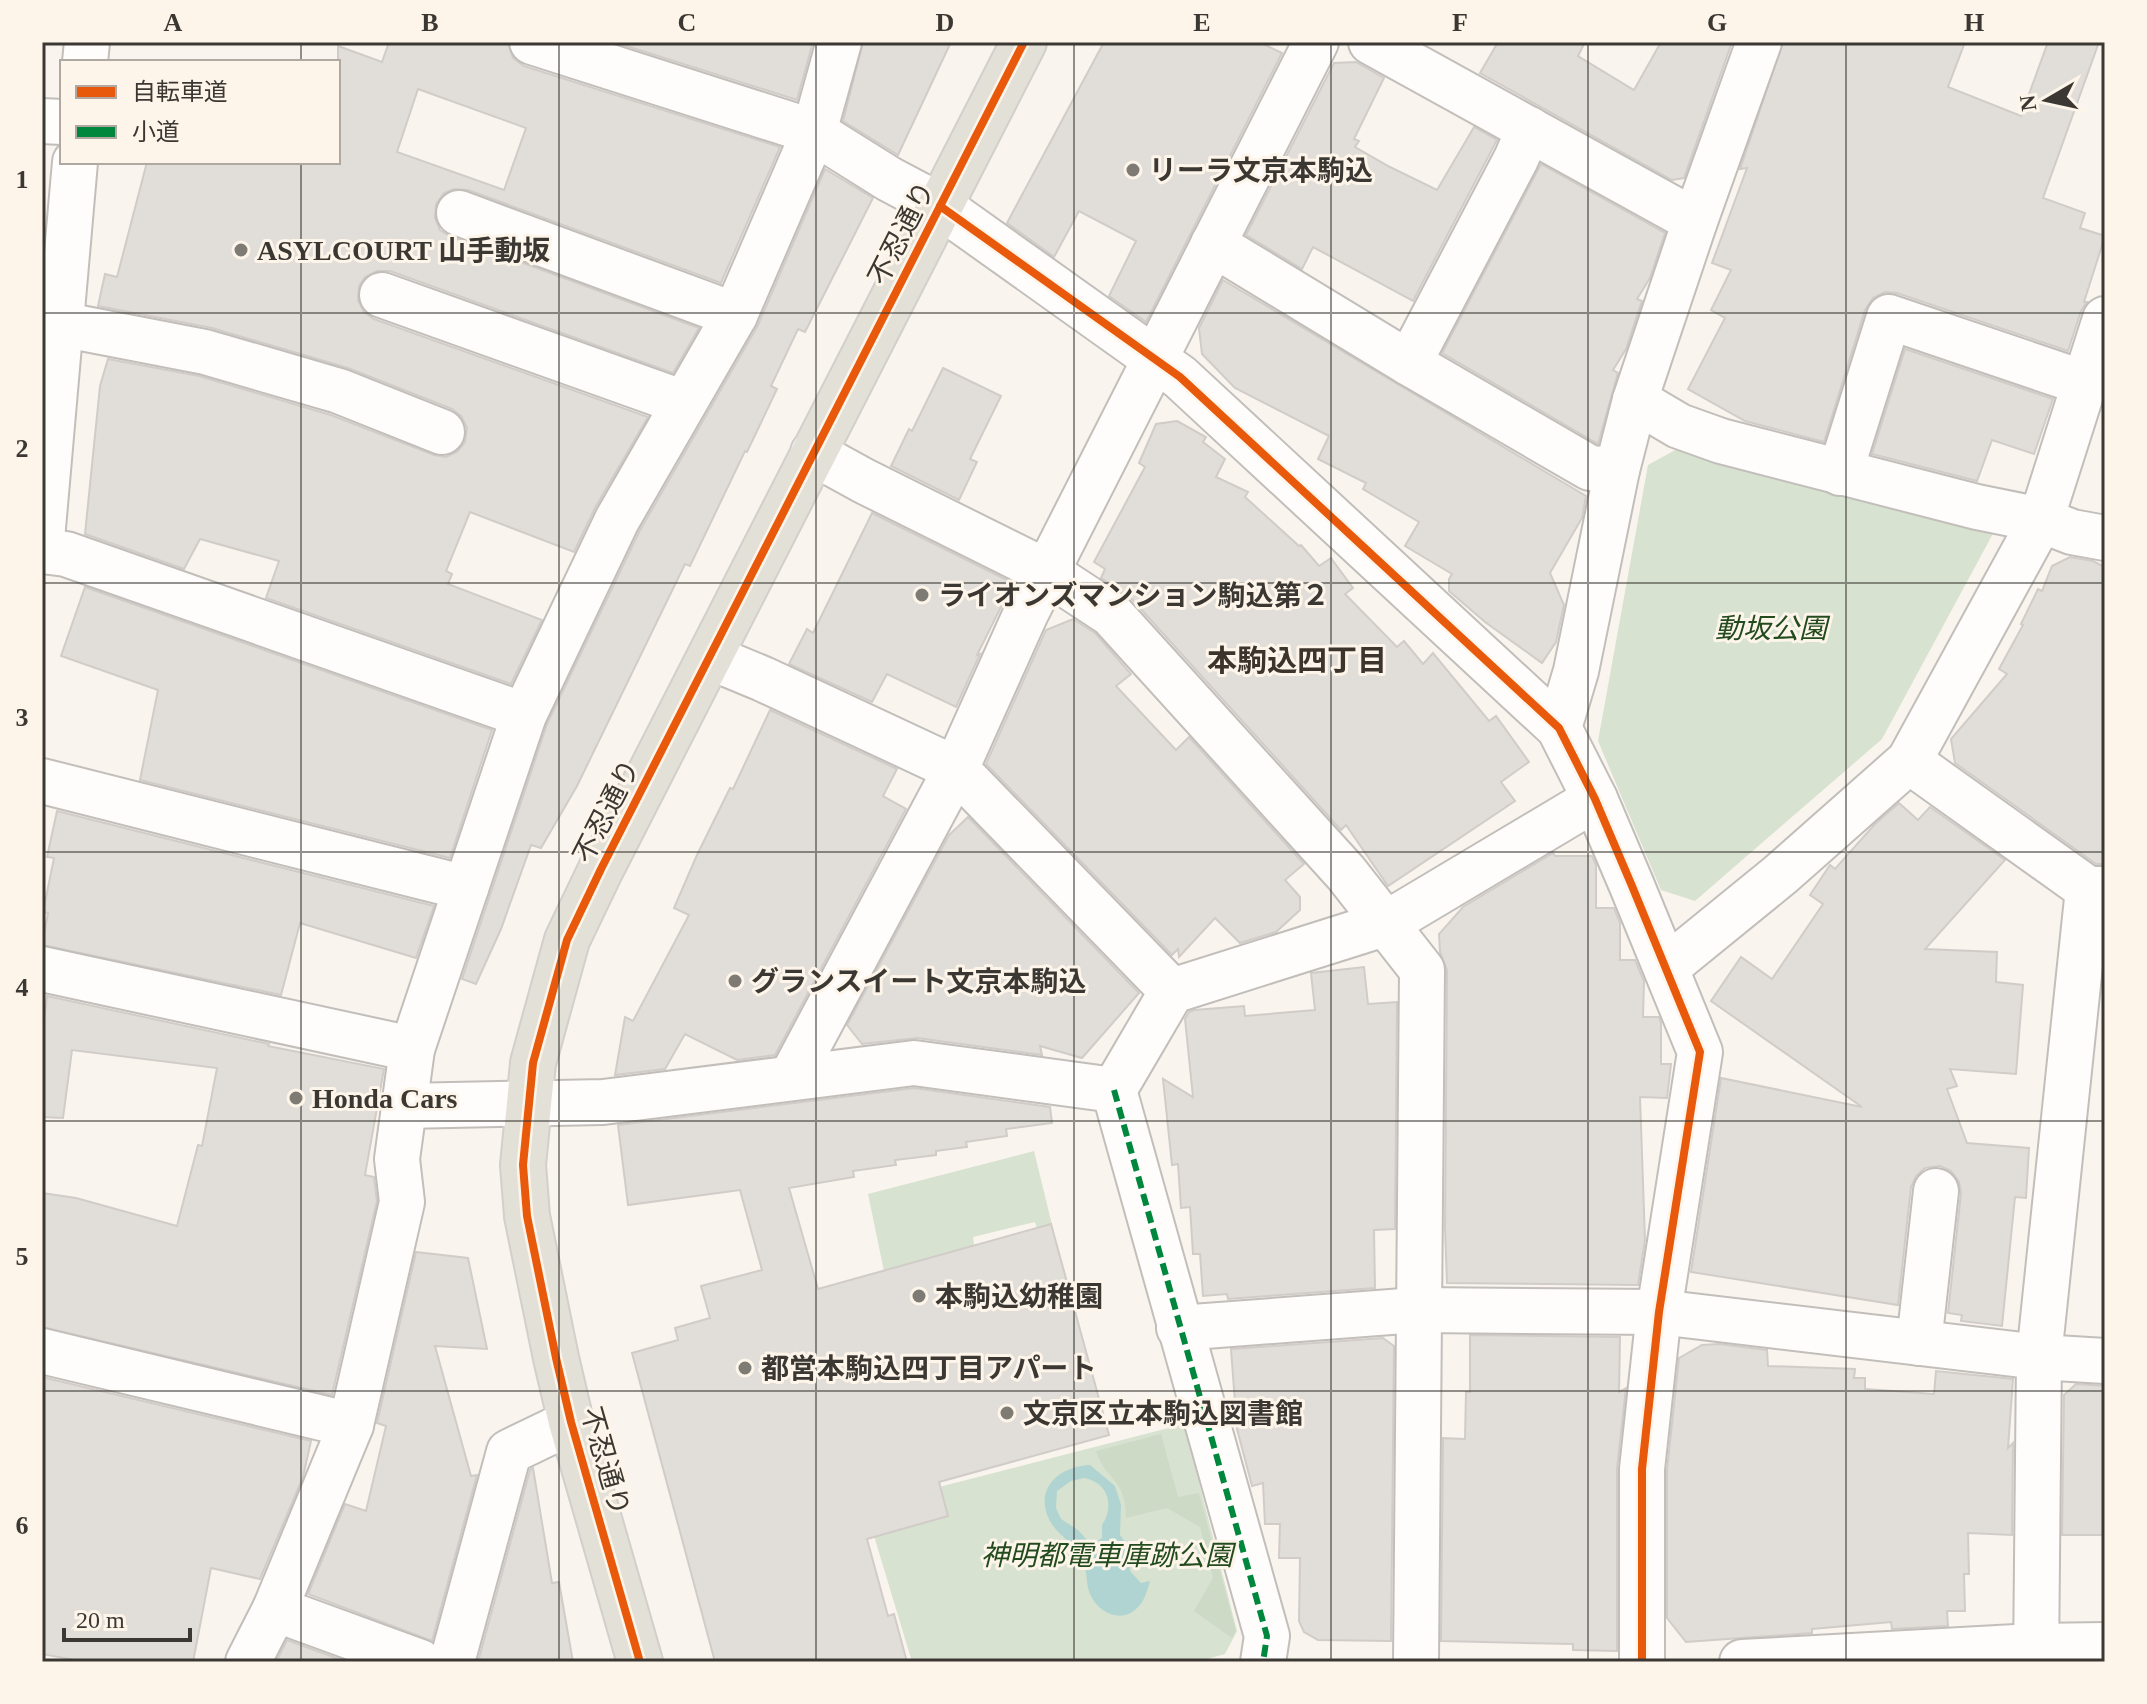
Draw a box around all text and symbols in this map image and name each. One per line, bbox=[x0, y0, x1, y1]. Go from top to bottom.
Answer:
text: A bbox=[164, 8, 183, 37]
text: B bbox=[421, 8, 439, 37]
text: C bbox=[678, 8, 696, 37]
text: D bbox=[936, 8, 954, 37]
text: E bbox=[1193, 8, 1211, 37]
text: F bbox=[1452, 8, 1468, 37]
text: G bbox=[1707, 8, 1727, 37]
text: H bbox=[1964, 8, 1984, 37]
legend bbox=[60, 60, 340, 164]
north arrow bbox=[2007, 60, 2087, 140]
text: 自転車道 bbox=[132, 79, 228, 105]
text: N bbox=[2014, 93, 2041, 113]
text: 小道 bbox=[132, 119, 180, 145]
place label: リーラ文京本駒込 bbox=[1149, 155, 1373, 186]
marker: リーラ文京本駒込 bbox=[1124, 161, 1142, 179]
text: 1 bbox=[16, 165, 29, 194]
street label: 不忍通り bbox=[862, 176, 941, 290]
place label: ASYLCOURT 山手動坂 bbox=[257, 235, 550, 266]
marker: ASYLCOURT 山手動坂 bbox=[232, 241, 250, 259]
text: 2 bbox=[16, 434, 29, 463]
place label: ライオンズマンション駒込第２ bbox=[938, 580, 1329, 611]
marker: ライオンズマンション駒込第２ bbox=[913, 586, 931, 604]
park label: 動坂公園 bbox=[1715, 613, 1831, 644]
district label: 本駒込四丁目 bbox=[1207, 644, 1387, 677]
text: 3 bbox=[16, 703, 29, 732]
street label: 不忍通り bbox=[567, 754, 646, 868]
place label: グランスイート文京本駒込 bbox=[751, 966, 1086, 997]
marker: グランスイート文京本駒込 bbox=[726, 972, 744, 990]
text: 4 bbox=[16, 973, 29, 1002]
place label: Honda Cars bbox=[312, 1083, 458, 1114]
marker: Honda Cars bbox=[287, 1089, 305, 1107]
text: 5 bbox=[16, 1242, 29, 1271]
place label: 本駒込幼稚園 bbox=[935, 1281, 1103, 1312]
marker: 本駒込幼稚園 bbox=[910, 1287, 928, 1305]
place label: 都営本駒込四丁目アパート bbox=[761, 1353, 1096, 1384]
marker: 都営本駒込四丁目アパート bbox=[736, 1359, 754, 1377]
place label: 文京区立本駒込図書館 bbox=[1023, 1398, 1303, 1429]
street label: 不忍通り bbox=[575, 1403, 636, 1519]
marker: 文京区立本駒込図書館 bbox=[998, 1404, 1016, 1422]
text: 6 bbox=[16, 1511, 29, 1540]
park label: 神明都電車庫跡公園 bbox=[981, 1540, 1237, 1571]
scale bar bbox=[64, 1592, 190, 1642]
text: 20 m bbox=[76, 1607, 125, 1633]

